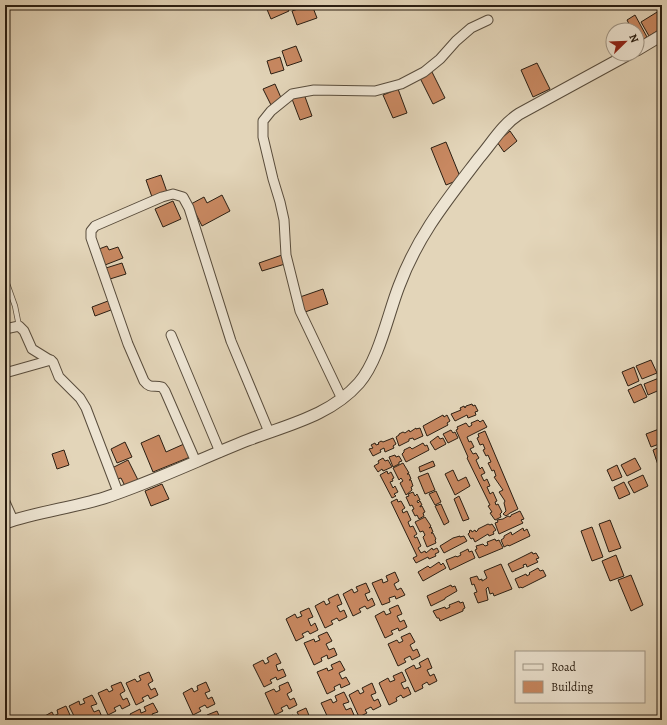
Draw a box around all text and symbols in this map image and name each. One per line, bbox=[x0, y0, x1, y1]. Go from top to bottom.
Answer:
north arrow bbox=[605, 22, 645, 62]
text: N bbox=[625, 32, 642, 45]
legend bbox=[515, 651, 645, 703]
text: Road bbox=[551, 659, 577, 675]
text: Building bbox=[551, 679, 593, 695]

